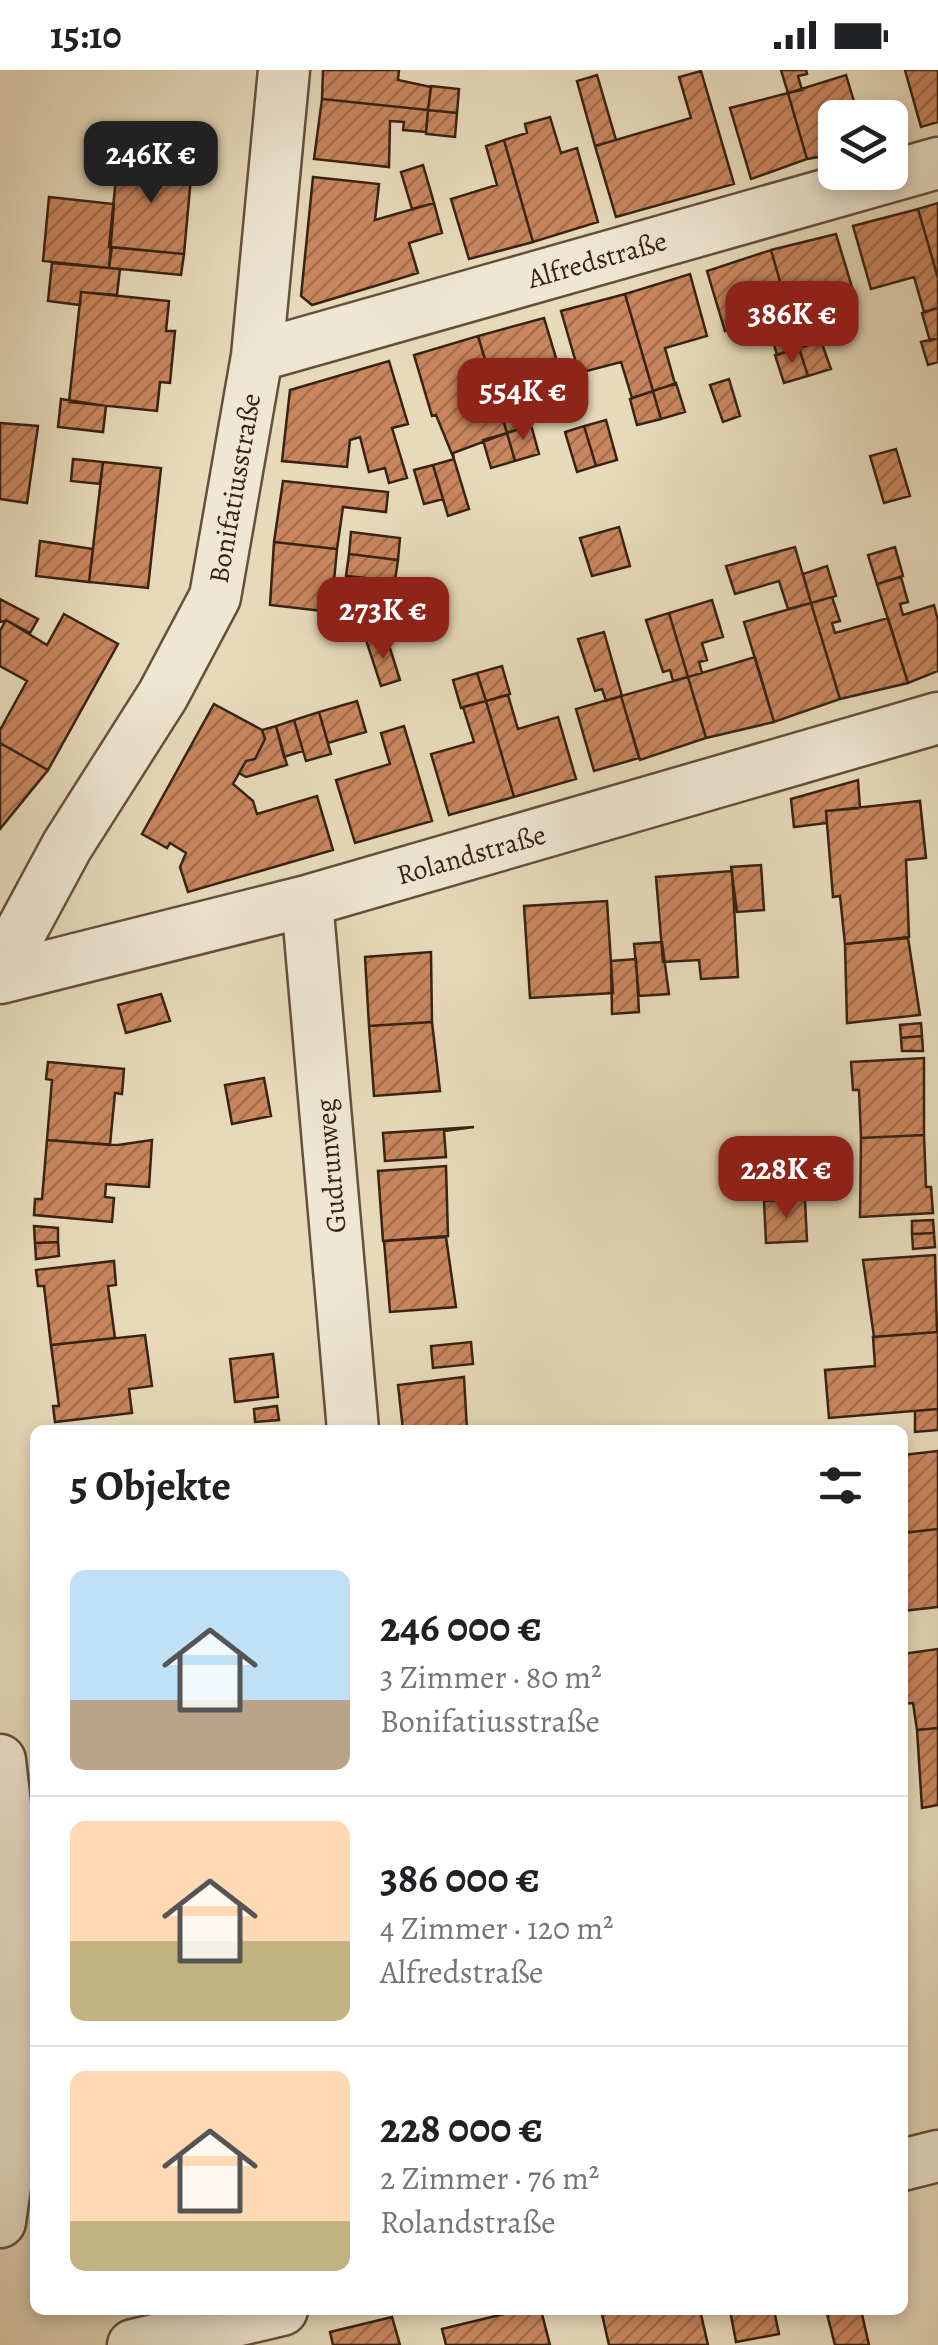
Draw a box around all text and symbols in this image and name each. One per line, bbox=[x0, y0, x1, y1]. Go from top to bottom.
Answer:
text: 15:10 bbox=[50, 9, 122, 61]
map controls bbox=[818, 100, 908, 190]
button: layers bbox=[818, 100, 908, 190]
pin: 246K € bbox=[70, 121, 232, 206]
text: 246K € bbox=[106, 131, 196, 175]
street label: Alfredstraße bbox=[522, 222, 671, 298]
pin: 386K € bbox=[711, 281, 873, 366]
text: 386K € bbox=[747, 291, 837, 335]
pin: 554K € bbox=[442, 358, 604, 443]
text: 554K € bbox=[479, 368, 567, 412]
street label: Bonifatiusstraße bbox=[200, 390, 270, 586]
pin: 273K € bbox=[302, 577, 464, 662]
text: 273K € bbox=[339, 587, 427, 631]
street label: Rolandstraße bbox=[392, 816, 550, 894]
street label: Gudrunweg bbox=[306, 1097, 356, 1235]
pin: 228K € bbox=[705, 1136, 867, 1221]
text: 228K € bbox=[740, 1146, 832, 1190]
text: 5 Objekte bbox=[70, 1457, 231, 1514]
icon: filters bbox=[813, 1458, 868, 1513]
text: 246 000 € bbox=[380, 1598, 542, 1655]
icon: home bbox=[150, 1610, 270, 1730]
text: 3 Zimmer · 80 m² bbox=[380, 1655, 602, 1699]
text: Bonifatiusstraße bbox=[380, 1699, 600, 1743]
text: 386 000 € bbox=[380, 1849, 540, 1906]
icon: home bbox=[150, 1861, 270, 1981]
text: 4 Zimmer · 120 m² bbox=[380, 1906, 614, 1950]
text: Alfredstraße bbox=[380, 1950, 543, 1994]
text: 228 000 € bbox=[380, 2099, 543, 2156]
icon: home bbox=[150, 2111, 270, 2231]
text: 2 Zimmer · 76 m² bbox=[380, 2156, 599, 2200]
text: Rolandstraße bbox=[380, 2200, 556, 2244]

